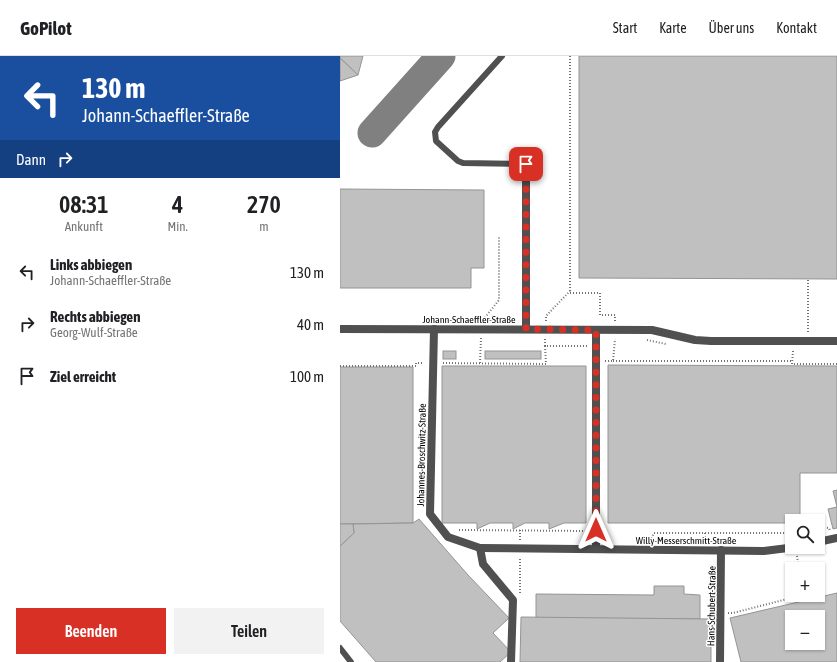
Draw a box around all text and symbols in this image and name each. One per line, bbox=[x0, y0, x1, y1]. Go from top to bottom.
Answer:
text: GoPilot bbox=[20, 17, 72, 39]
text: Start bbox=[613, 20, 637, 36]
text: Karte bbox=[659, 20, 687, 36]
text: Über uns bbox=[709, 20, 754, 36]
text: Kontakt bbox=[776, 20, 817, 36]
icon: left bbox=[16, 72, 68, 124]
text: 130 m bbox=[82, 72, 145, 104]
text: Johann-Schaeffler-Straße bbox=[82, 105, 250, 126]
pin bbox=[509, 147, 543, 181]
icon: right bbox=[54, 148, 76, 170]
text: Dann bbox=[16, 151, 46, 168]
icon: arrive bbox=[515, 153, 537, 175]
text: 08:31 bbox=[59, 191, 109, 218]
text: 4 bbox=[172, 191, 183, 218]
text: 270 bbox=[247, 191, 281, 218]
text: Ankunft bbox=[65, 219, 103, 234]
text: Min. bbox=[168, 219, 188, 234]
text: m bbox=[259, 219, 269, 234]
text: Links abbiegen bbox=[50, 256, 132, 273]
icon: left bbox=[16, 261, 38, 283]
text: 130 m bbox=[290, 264, 324, 281]
text: Johann-Schaeffler-Straße bbox=[50, 273, 171, 288]
text: Rechts abbiegen bbox=[50, 308, 140, 325]
icon: right bbox=[16, 313, 38, 335]
street label: Johann-Schaeffler-Straße bbox=[422, 314, 516, 325]
text: 40 m bbox=[297, 316, 324, 333]
text: Georg-Wulf-Straße bbox=[50, 325, 138, 340]
icon: arrive bbox=[16, 365, 38, 387]
text: Ziel erreicht bbox=[50, 368, 116, 385]
text: 100 m bbox=[290, 368, 324, 385]
street label: Johannes-Broschwitz-Straße bbox=[415, 403, 428, 507]
position arrow bbox=[575, 509, 617, 551]
map controls bbox=[785, 514, 825, 650]
button: search bbox=[785, 514, 825, 554]
street label: Willy-Messerschmitt-Straße bbox=[636, 535, 737, 546]
button: + bbox=[785, 562, 825, 602]
street label: Hans-Schubert-Straße bbox=[705, 565, 718, 646]
button: Beenden bbox=[16, 608, 166, 654]
button: Teilen bbox=[174, 608, 324, 654]
button: − bbox=[785, 610, 825, 650]

